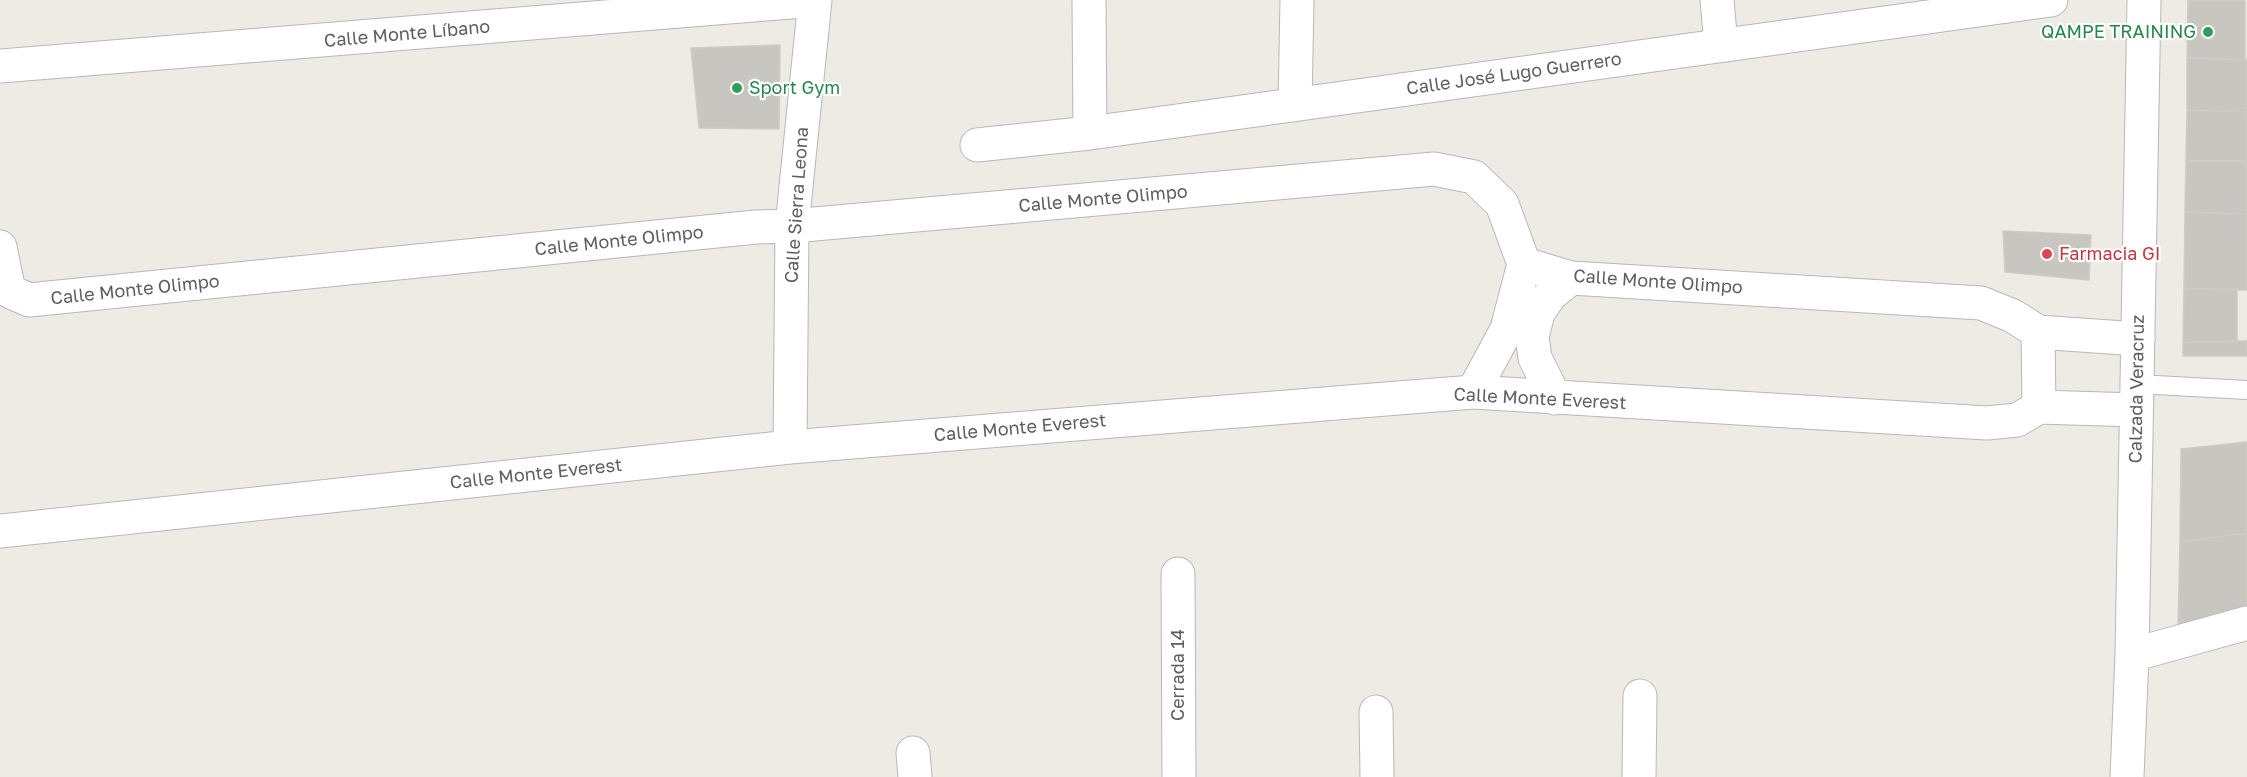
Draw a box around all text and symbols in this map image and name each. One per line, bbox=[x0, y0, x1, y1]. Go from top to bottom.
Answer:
street label: Calle Monte Líbano bbox=[323, 16, 491, 52]
place label: QAMPE TRAINING bbox=[2041, 21, 2196, 43]
marker: QAMPE TRAINING bbox=[2201, 25, 2215, 39]
street label: Calle José Lugo Guerrero bbox=[1405, 48, 1623, 100]
place label: Sport Gym bbox=[749, 77, 840, 99]
marker: Sport Gym bbox=[730, 81, 744, 95]
street label: Calle Sierra Leona bbox=[781, 126, 813, 284]
street label: Calle Monte Olimpo bbox=[1018, 181, 1188, 217]
street label: Calle Monte Olimpo bbox=[533, 221, 705, 261]
place label: Farmacia GI bbox=[2059, 243, 2160, 265]
marker: Farmacia GI bbox=[2040, 247, 2054, 261]
street label: Calle Monte Olimpo bbox=[1573, 265, 1743, 299]
street label: Calle Monte Olimpo bbox=[49, 270, 221, 310]
street label: Calzada Veracruz bbox=[2125, 314, 2149, 464]
street label: Calle Monte Everest bbox=[1453, 384, 1627, 414]
street label: Calle Monte Everest bbox=[933, 410, 1107, 446]
street label: Calle Monte Everest bbox=[449, 454, 623, 494]
street label: Cerrada 14 bbox=[1167, 629, 1189, 721]

